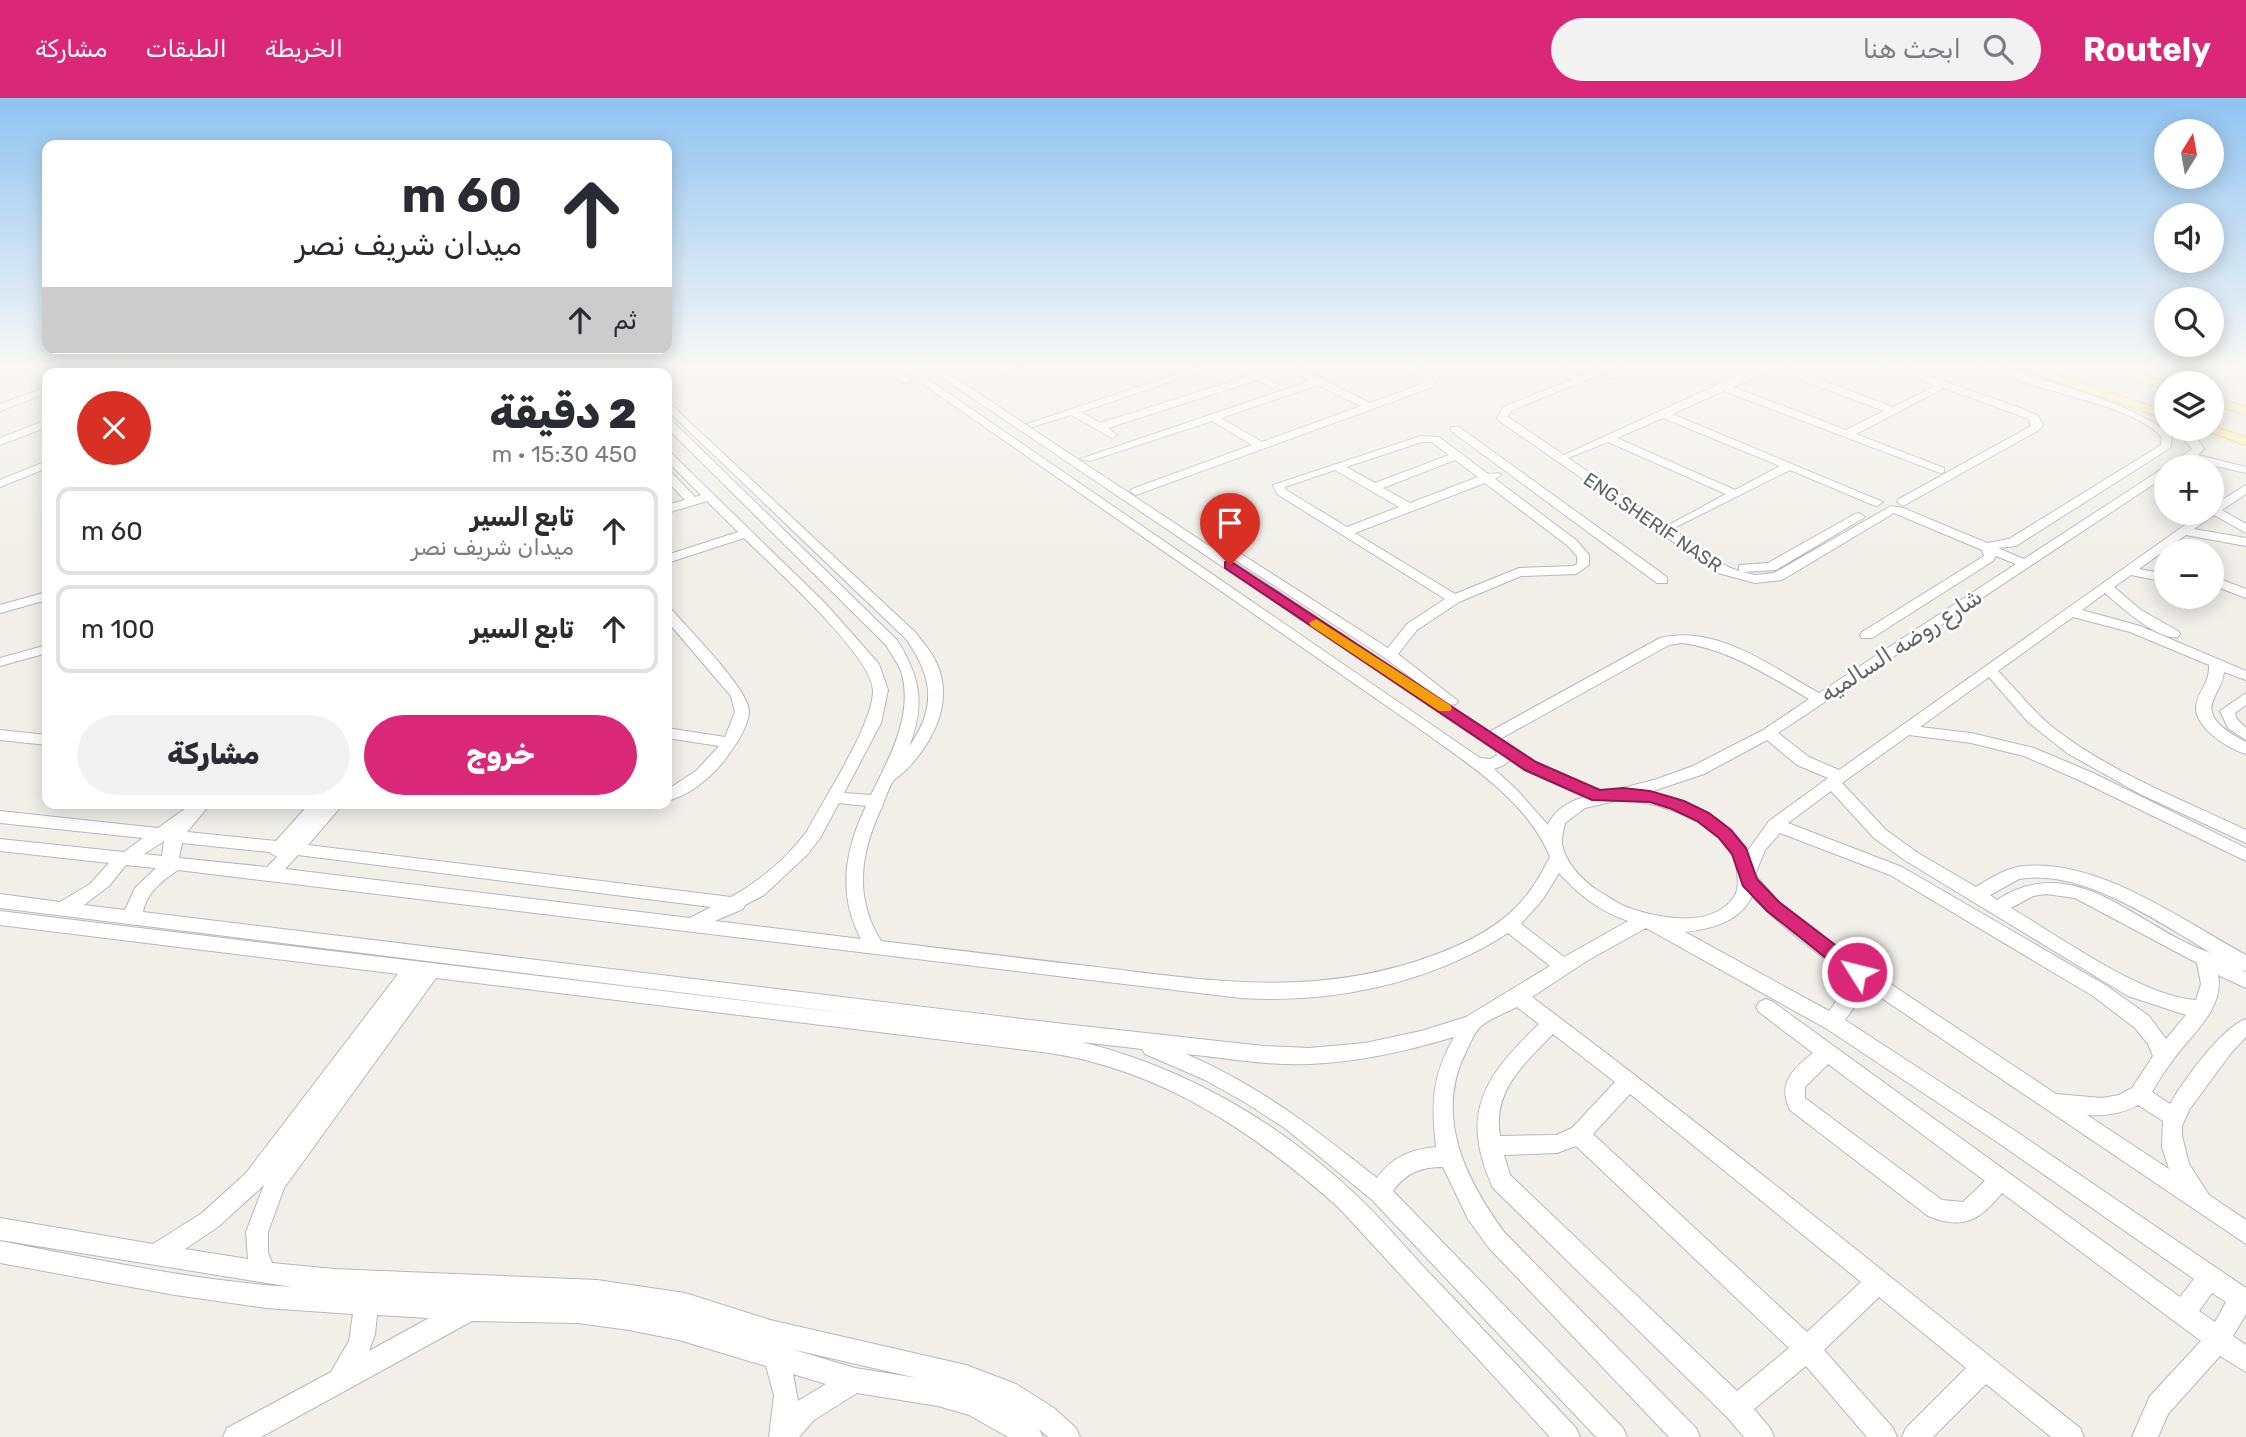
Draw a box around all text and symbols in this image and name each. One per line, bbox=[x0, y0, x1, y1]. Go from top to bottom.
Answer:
search box bbox=[1551, 18, 2041, 81]
icon: search bbox=[1979, 30, 2017, 68]
text: Routely bbox=[2083, 30, 2211, 69]
text: ابحث هنا bbox=[1863, 34, 1961, 65]
text: مشاركة bbox=[35, 35, 107, 63]
text: الطبقات bbox=[145, 35, 227, 63]
text: الخريطة bbox=[265, 35, 343, 63]
north arrow bbox=[2154, 119, 2224, 189]
map controls bbox=[2154, 119, 2224, 609]
text: 60 m bbox=[401, 166, 522, 224]
icon: ahead bbox=[546, 168, 637, 259]
button: sound bbox=[2154, 203, 2224, 273]
text: ميدان شريف نصر bbox=[295, 225, 522, 263]
button: search bbox=[2154, 287, 2224, 357]
icon: ahead bbox=[561, 301, 599, 339]
text: ثم bbox=[613, 305, 637, 336]
button: layers bbox=[2154, 371, 2224, 441]
text: 2 دقيقة bbox=[490, 389, 637, 439]
button: close bbox=[77, 391, 151, 465]
text: 450 m · 15:30 bbox=[492, 440, 637, 468]
button: + bbox=[2154, 455, 2224, 525]
street label: ENG.SHERIF NASR bbox=[1579, 468, 1726, 577]
pin bbox=[1200, 493, 1260, 565]
text: تابع السير bbox=[470, 502, 574, 533]
icon: arrive bbox=[1211, 504, 1249, 542]
icon: ahead bbox=[595, 512, 633, 550]
text: 60 m bbox=[81, 516, 143, 547]
text: ميدان شريف نصر bbox=[411, 533, 574, 561]
button: − bbox=[2154, 539, 2224, 609]
street label: شارع روضه السالميه bbox=[1815, 582, 1988, 709]
icon: ahead bbox=[595, 610, 633, 648]
text: 100 m bbox=[81, 614, 155, 645]
text: تابع السير bbox=[470, 614, 574, 645]
button: مشاركة bbox=[77, 715, 350, 795]
button: خروج bbox=[364, 715, 637, 795]
position arrow bbox=[1820, 935, 1894, 1009]

